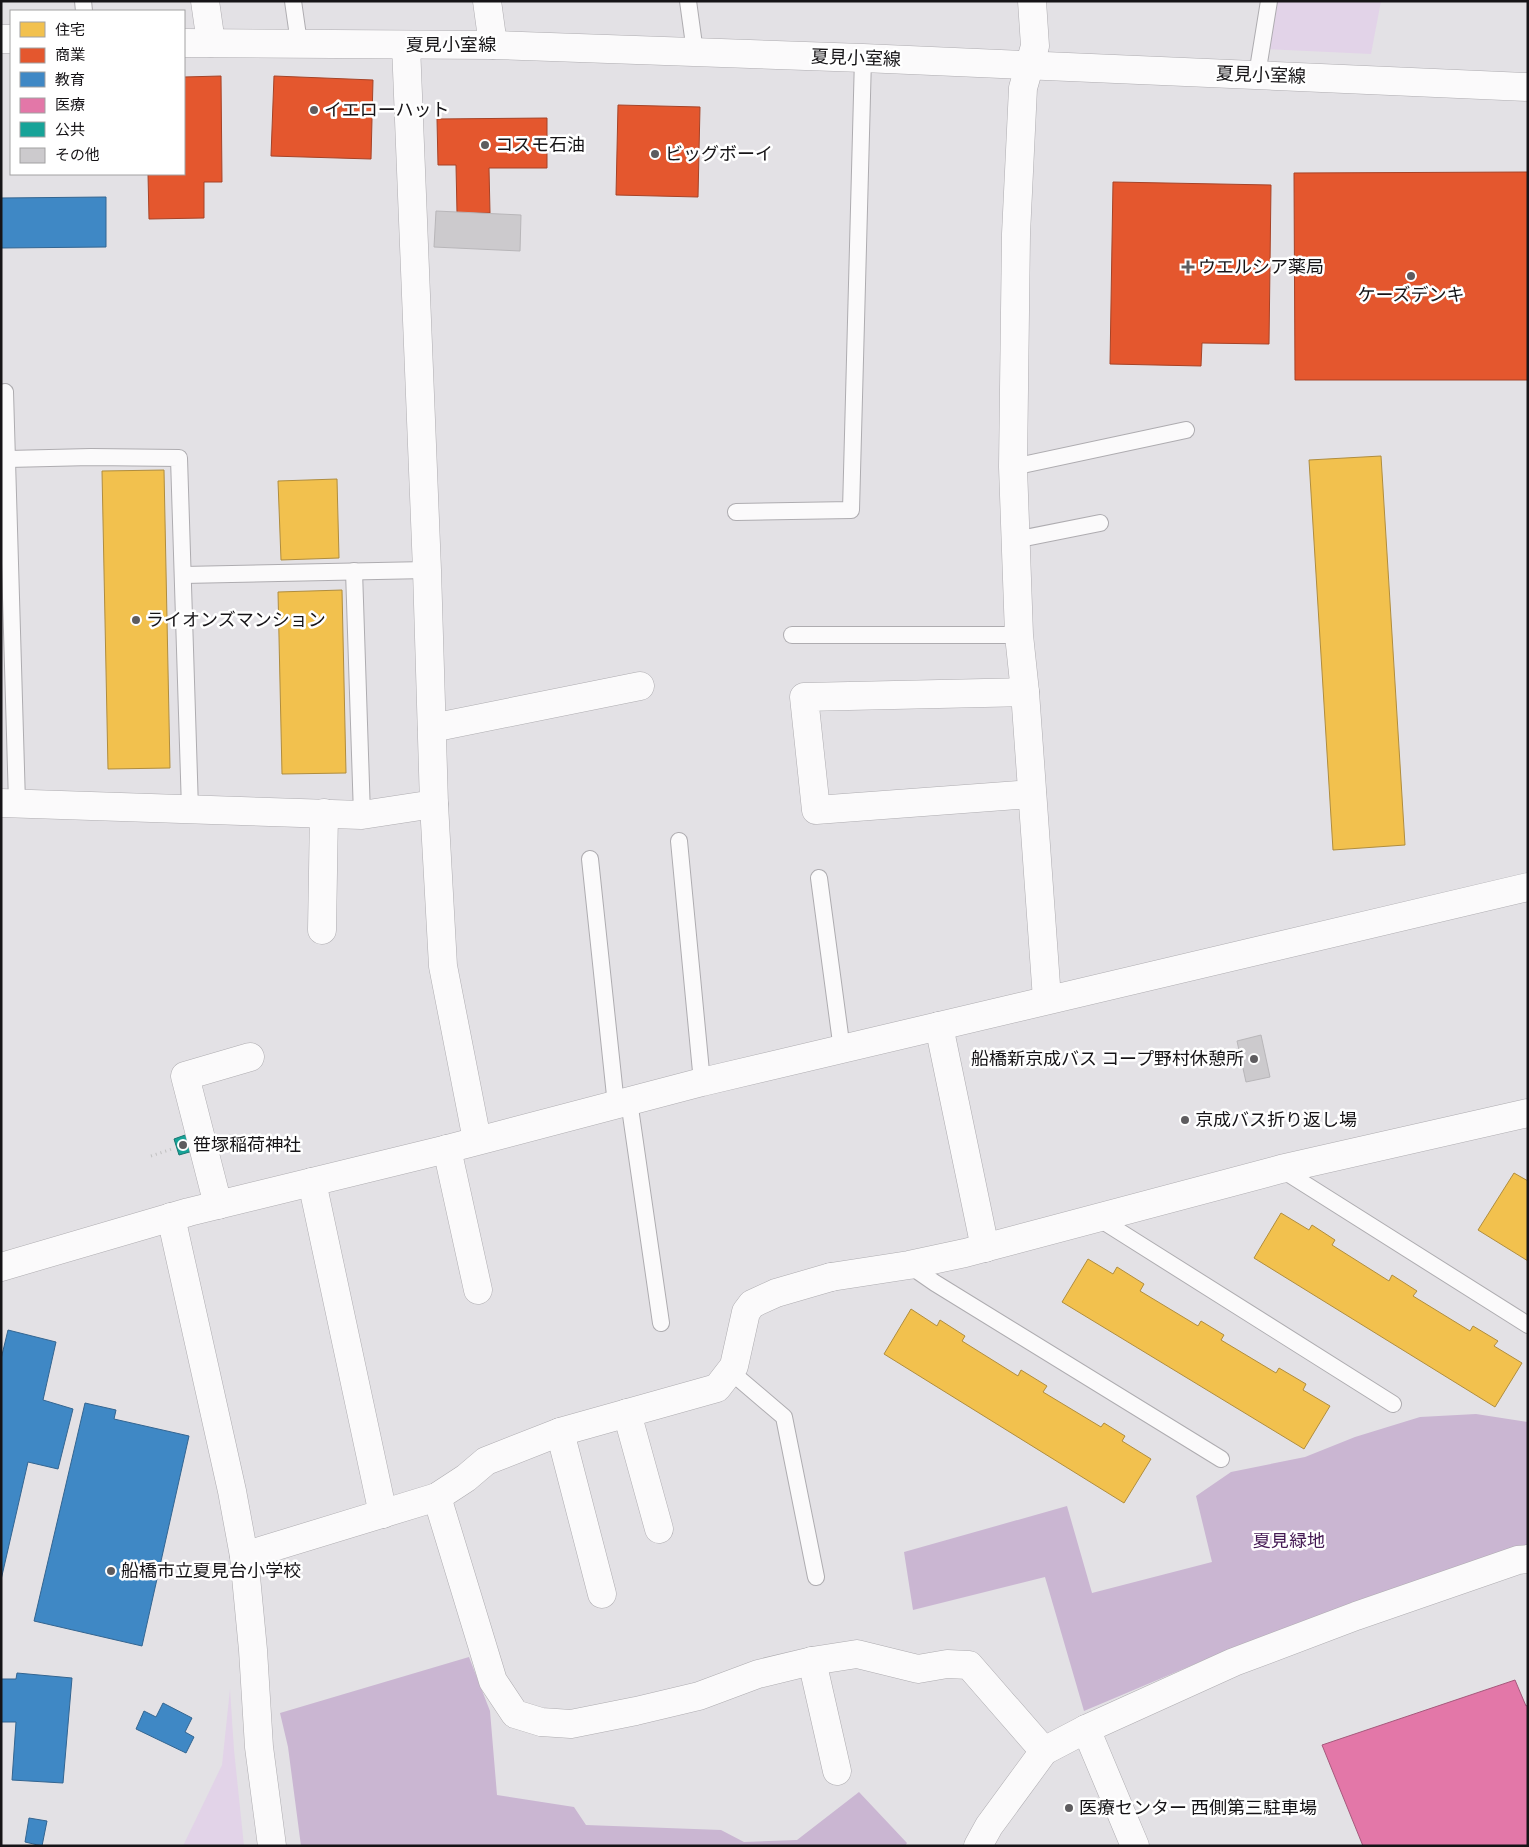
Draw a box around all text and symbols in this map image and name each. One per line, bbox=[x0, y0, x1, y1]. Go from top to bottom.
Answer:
legend bbox=[10, 10, 185, 175]
text: 住宅 bbox=[55, 21, 85, 39]
street label: 夏見小室線 bbox=[406, 34, 496, 56]
street label: 夏見小室線 bbox=[811, 45, 901, 71]
text: 商業 bbox=[55, 46, 85, 64]
street label: 夏見小室線 bbox=[1216, 62, 1306, 88]
text: 教育 bbox=[55, 71, 85, 89]
text: 医療 bbox=[55, 96, 85, 114]
place label: イエローハット bbox=[324, 99, 449, 121]
marker: イエローハット bbox=[308, 104, 320, 116]
text: 公共 bbox=[55, 121, 85, 139]
place label: コスモ石油 bbox=[495, 134, 585, 156]
marker: コスモ石油 bbox=[479, 139, 491, 151]
place label: ビッグボーイ bbox=[665, 143, 773, 165]
text: その他 bbox=[55, 146, 100, 164]
marker: ビッグボーイ bbox=[649, 148, 661, 160]
place label: ウエルシア薬局 bbox=[1198, 256, 1324, 278]
marker: ウエルシア薬局 bbox=[1182, 261, 1194, 273]
marker: ケーズデンキ bbox=[1405, 270, 1417, 282]
place label: ケーズデンキ bbox=[1357, 284, 1465, 306]
place label: ライオンズマンション bbox=[146, 609, 326, 631]
marker: ライオンズマンション bbox=[130, 614, 142, 626]
place label: 船橋新京成バス コープ野村休憩所 bbox=[971, 1048, 1244, 1070]
marker: 船橋新京成バス コープ野村休憩所 bbox=[1248, 1053, 1260, 1065]
place label: 京成バス折り返し場 bbox=[1195, 1109, 1357, 1131]
marker: 京成バス折り返し場 bbox=[1179, 1114, 1191, 1126]
place label: 笹塚稲荷神社 bbox=[193, 1134, 301, 1156]
marker: 笹塚稲荷神社 bbox=[177, 1139, 189, 1151]
park label: 夏見緑地 bbox=[1253, 1530, 1325, 1552]
place label: 船橋市立夏見台小学校 bbox=[121, 1560, 301, 1582]
marker: 船橋市立夏見台小学校 bbox=[105, 1565, 117, 1577]
place label: 医療センター 西側第三駐車場 bbox=[1079, 1797, 1317, 1819]
marker: 医療センター 西側第三駐車場 bbox=[1063, 1802, 1075, 1814]

